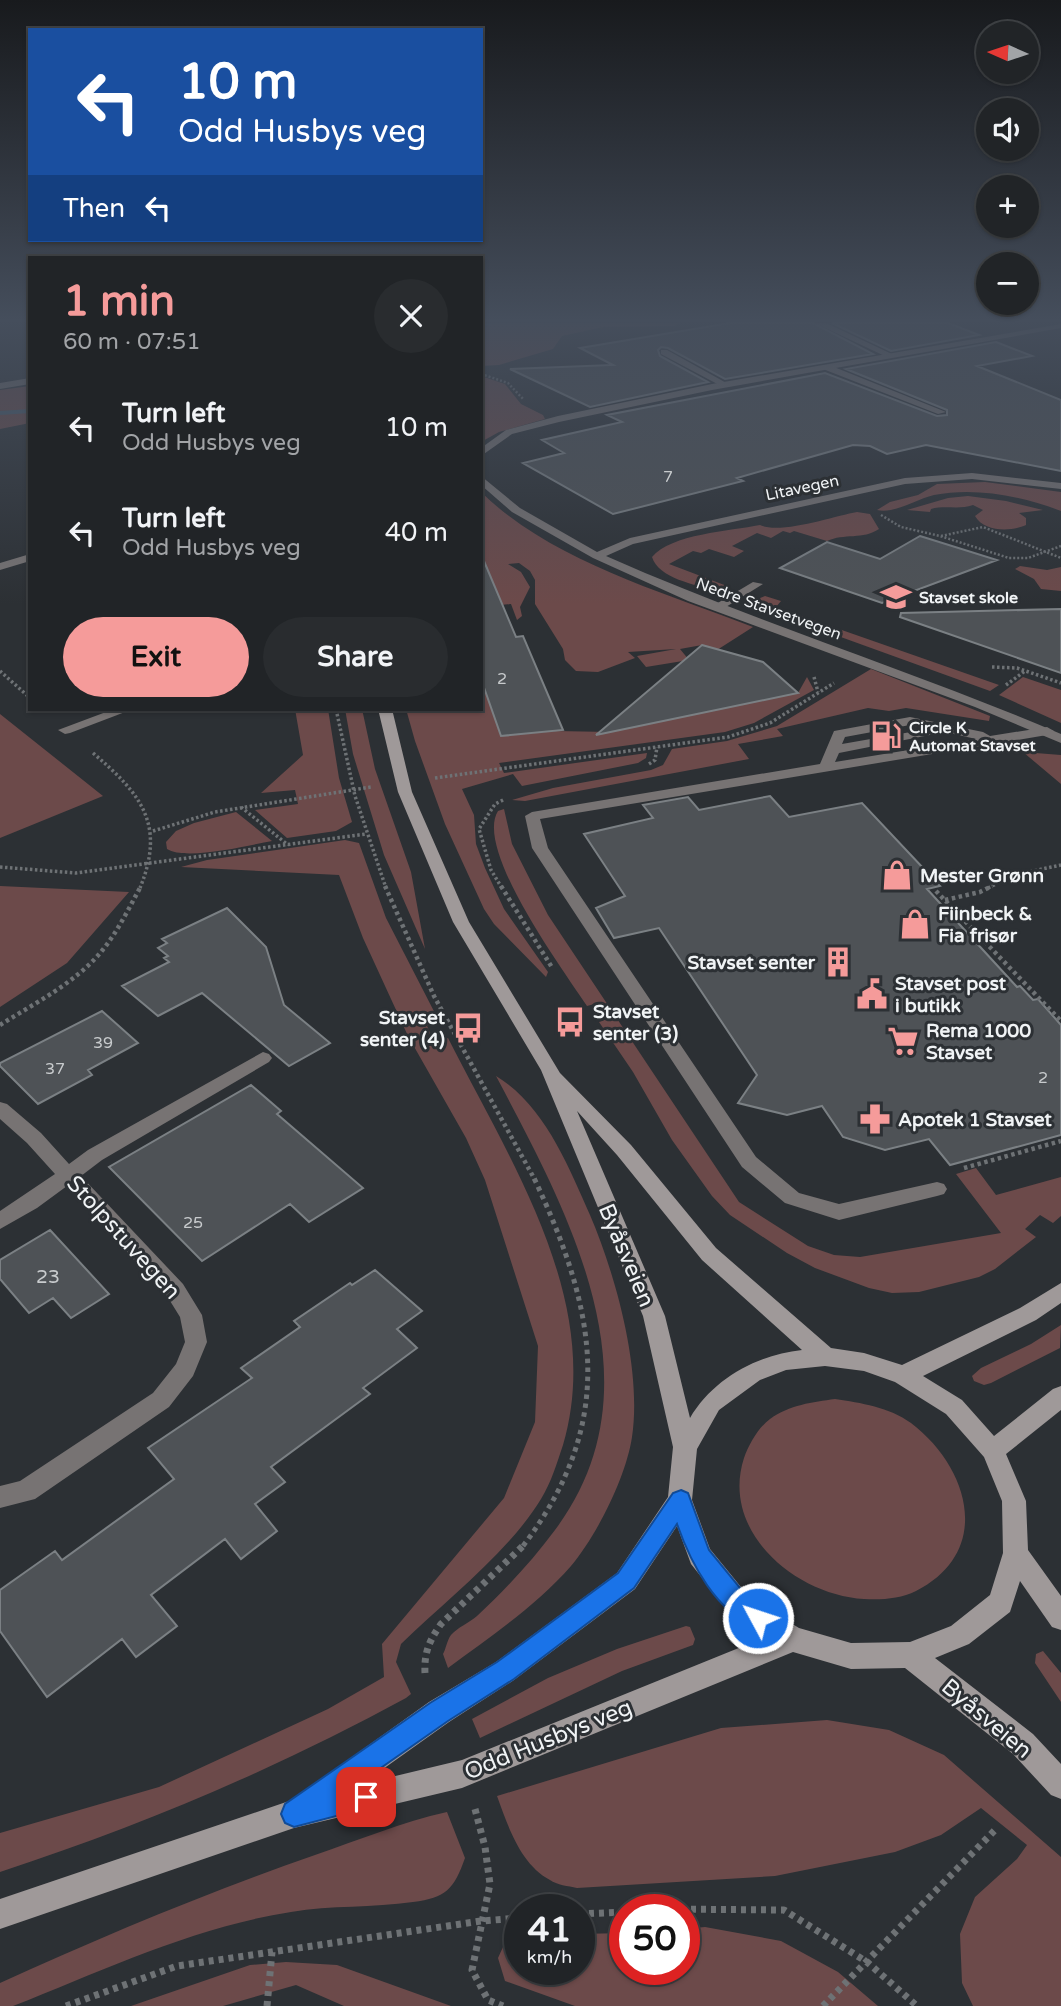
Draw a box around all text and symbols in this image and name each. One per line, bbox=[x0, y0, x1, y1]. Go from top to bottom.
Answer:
north arrow bbox=[976, 21, 1040, 84]
map controls bbox=[976, 21, 1039, 315]
text: 10 m bbox=[178, 53, 297, 112]
icon: left bbox=[63, 56, 154, 147]
button: sound bbox=[976, 98, 1039, 161]
text: Odd Husbys veg bbox=[178, 113, 427, 151]
button: + bbox=[976, 175, 1039, 238]
icon: left bbox=[139, 189, 177, 227]
text: Then bbox=[63, 193, 125, 224]
button: − bbox=[976, 252, 1039, 315]
text: 1 min bbox=[63, 276, 175, 327]
button: close bbox=[374, 279, 448, 353]
text: 60 m · 07:51 bbox=[63, 328, 201, 356]
text: Turn left bbox=[122, 398, 225, 429]
icon: left bbox=[63, 409, 101, 447]
text: 10 m bbox=[385, 412, 448, 443]
text: Odd Husbys veg bbox=[122, 429, 301, 457]
house number: 7 bbox=[663, 467, 673, 487]
street label: Litavegen bbox=[764, 470, 841, 506]
text: Turn left bbox=[122, 503, 225, 534]
icon: left bbox=[63, 514, 101, 552]
text: 40 m bbox=[385, 517, 448, 548]
text: Odd Husbys veg bbox=[122, 534, 301, 562]
street label: Nedre Stavsetvegen bbox=[693, 573, 844, 644]
school or university icon: Stavset skole bbox=[879, 580, 913, 614]
place label: Stavset skole bbox=[919, 588, 1018, 608]
button: Exit bbox=[63, 617, 249, 697]
button: Share bbox=[263, 617, 448, 697]
house number: 2 bbox=[497, 669, 507, 689]
place label: Circle K Automat Stavset bbox=[909, 718, 1037, 756]
fuel station icon: Circle K Automat Stavset bbox=[869, 719, 903, 753]
shop icon: Mester Grønn bbox=[880, 858, 914, 892]
place label: Mester Grønn bbox=[920, 865, 1044, 887]
place label: Fiinbeck & Fia frisør bbox=[938, 903, 1032, 947]
shop icon: Fiinbeck & Fia frisør bbox=[898, 907, 932, 941]
building icon: Stavset senter bbox=[821, 945, 855, 979]
place label: Stavset senter bbox=[687, 952, 816, 974]
place label: Stavset post i butikk bbox=[895, 973, 1007, 1017]
public building icon: Stavset post i butikk bbox=[855, 977, 889, 1011]
place label: Stavset senter (3) bbox=[593, 1001, 678, 1045]
bus stop icon: Stavset senter (3) bbox=[553, 1005, 587, 1039]
place label: Stavset senter (4) bbox=[360, 1007, 446, 1051]
bus stop icon: Stavset senter (4) bbox=[451, 1011, 485, 1045]
place label: Rema 1000 Stavset bbox=[926, 1020, 1031, 1064]
supermarket icon: Rema 1000 Stavset bbox=[886, 1024, 920, 1058]
house number: 39 bbox=[93, 1033, 113, 1053]
house number: 37 bbox=[45, 1059, 65, 1079]
house number: 2 bbox=[1038, 1068, 1048, 1088]
pharmacy icon: Apotek 1 Stavset bbox=[858, 1102, 892, 1136]
place label: Apotek 1 Stavset bbox=[898, 1109, 1053, 1132]
street label: Stolpstuvegen bbox=[60, 1170, 186, 1305]
street label: Byåsveien bbox=[592, 1200, 660, 1311]
house number: 25 bbox=[183, 1213, 203, 1233]
house number: 23 bbox=[36, 1266, 60, 1288]
position arrow bbox=[721, 1581, 795, 1655]
street label: Byåsveien bbox=[935, 1673, 1037, 1765]
street label: Odd Husbys veg bbox=[460, 1693, 636, 1786]
pin bbox=[336, 1767, 396, 1827]
icon: arrive bbox=[347, 1778, 385, 1816]
speed limit sign: 50 bbox=[609, 1894, 700, 1985]
text: 41 bbox=[528, 1909, 571, 1951]
text: km/h bbox=[527, 1946, 572, 1968]

